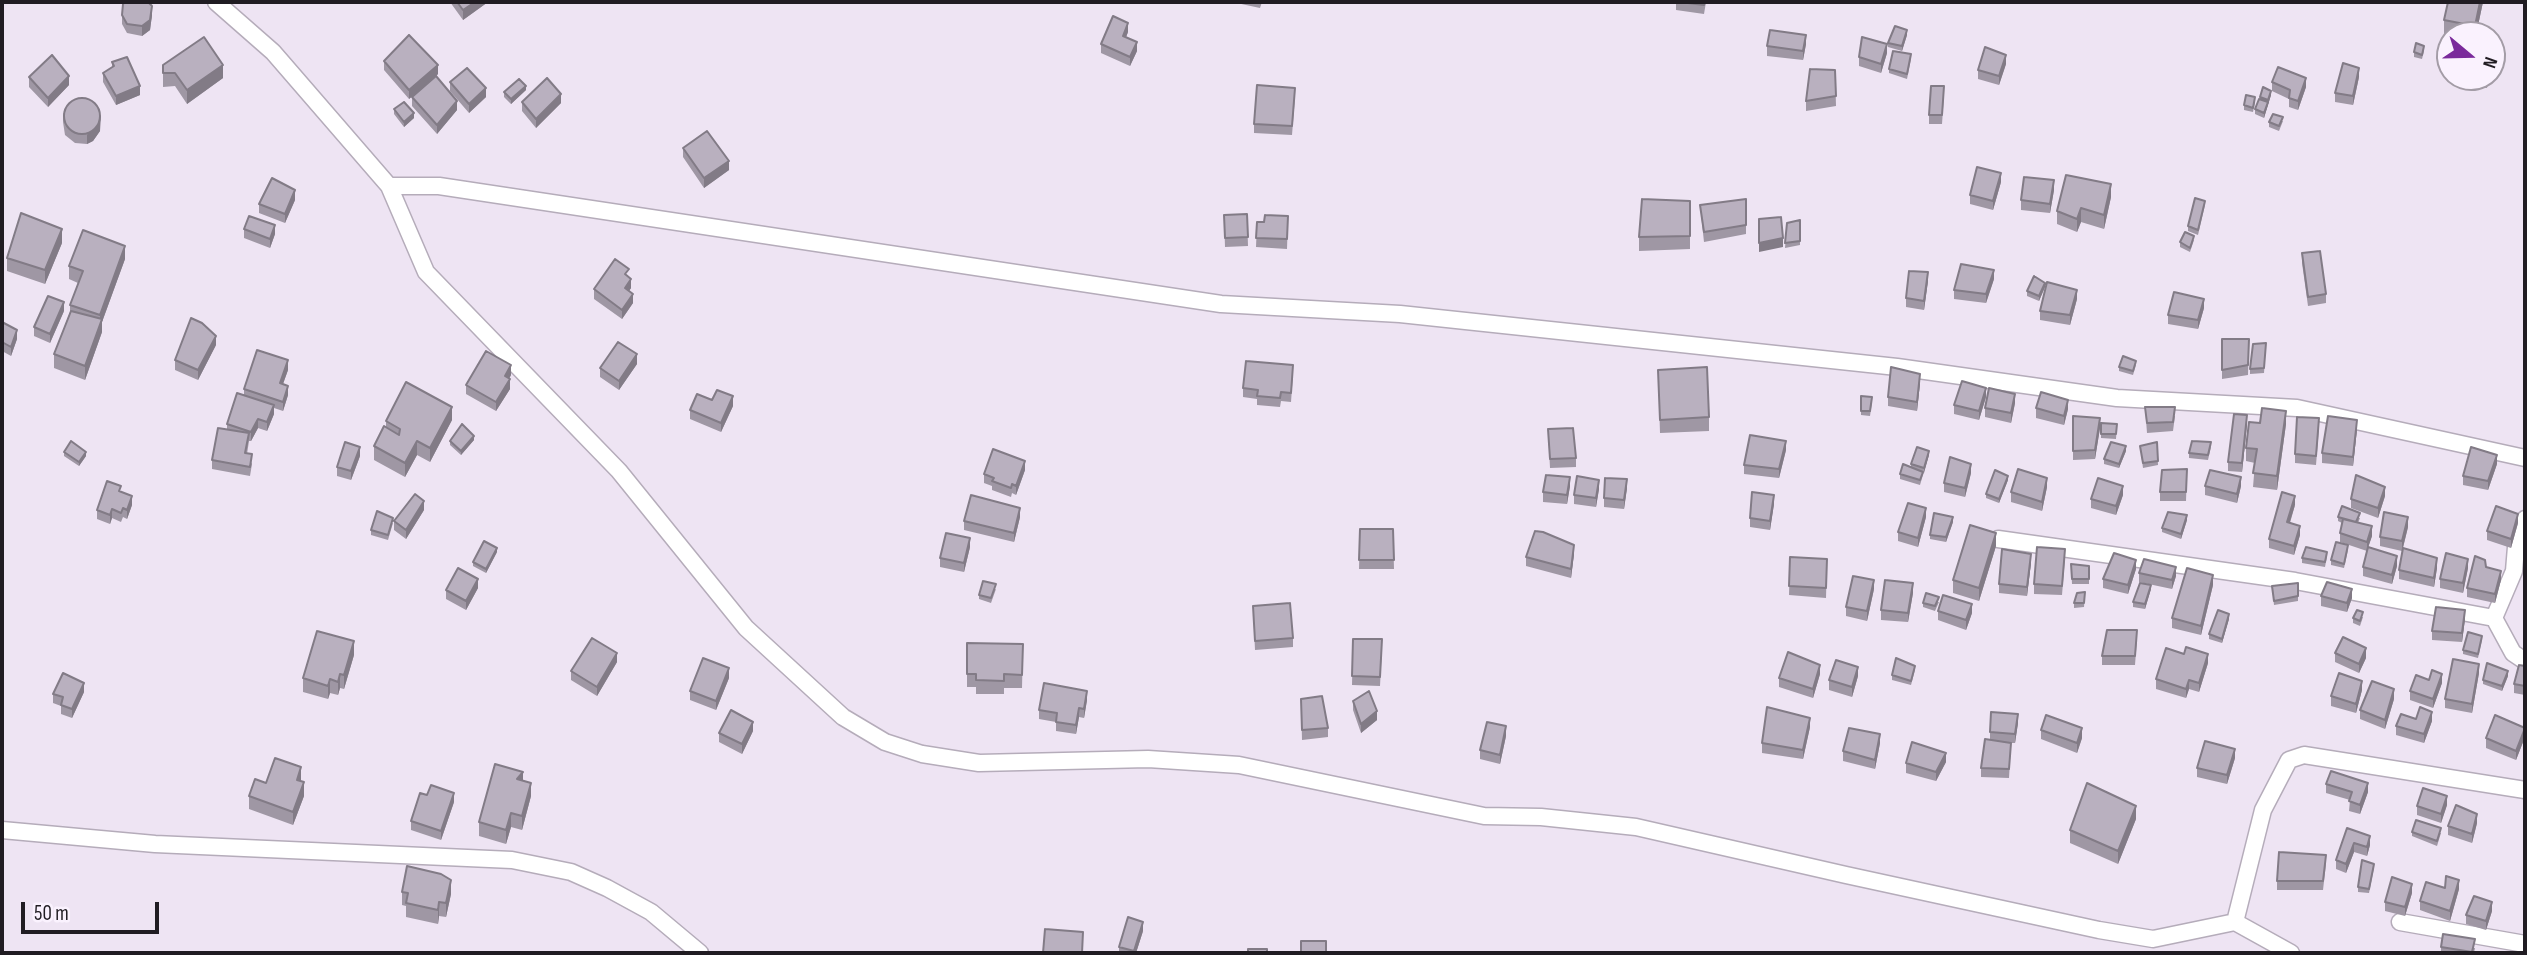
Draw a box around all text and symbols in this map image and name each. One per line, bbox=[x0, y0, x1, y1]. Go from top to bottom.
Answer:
north arrow bbox=[2436, 21, 2506, 91]
text: N bbox=[2477, 54, 2502, 71]
scale bar bbox=[24, 888, 163, 932]
text: 50 m bbox=[34, 901, 69, 926]

